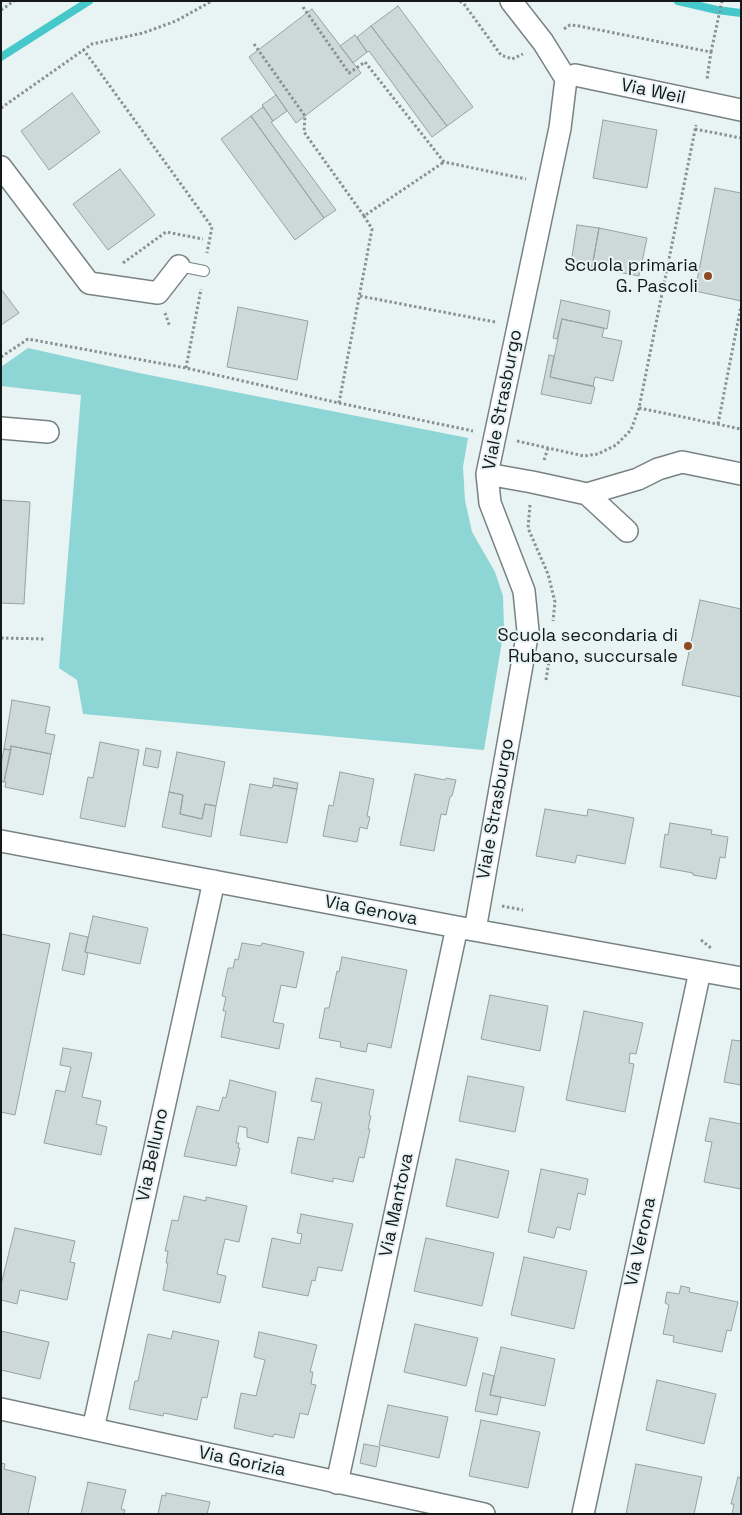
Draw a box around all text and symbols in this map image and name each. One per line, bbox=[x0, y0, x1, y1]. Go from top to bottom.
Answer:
street label: Via Weil bbox=[619, 75, 687, 109]
place label: Scuola primaria G. Pascoli bbox=[565, 255, 698, 298]
marker: Scuola primaria G. Pascoli bbox=[702, 270, 714, 282]
street label: Viale Strasburgo bbox=[479, 328, 527, 472]
place label: Scuola secondaria di Rubano, succursale bbox=[497, 625, 678, 668]
marker: Scuola secondaria di Rubano, succursale bbox=[682, 640, 694, 652]
street label: Viale Strasburgo bbox=[473, 737, 519, 881]
street label: Via Genova bbox=[322, 891, 420, 931]
street label: Via Belluno bbox=[133, 1106, 173, 1204]
street label: Via Mantova bbox=[375, 1151, 419, 1259]
street label: Via Verona bbox=[621, 1195, 661, 1289]
street label: Via Gorizia bbox=[196, 1442, 288, 1482]

